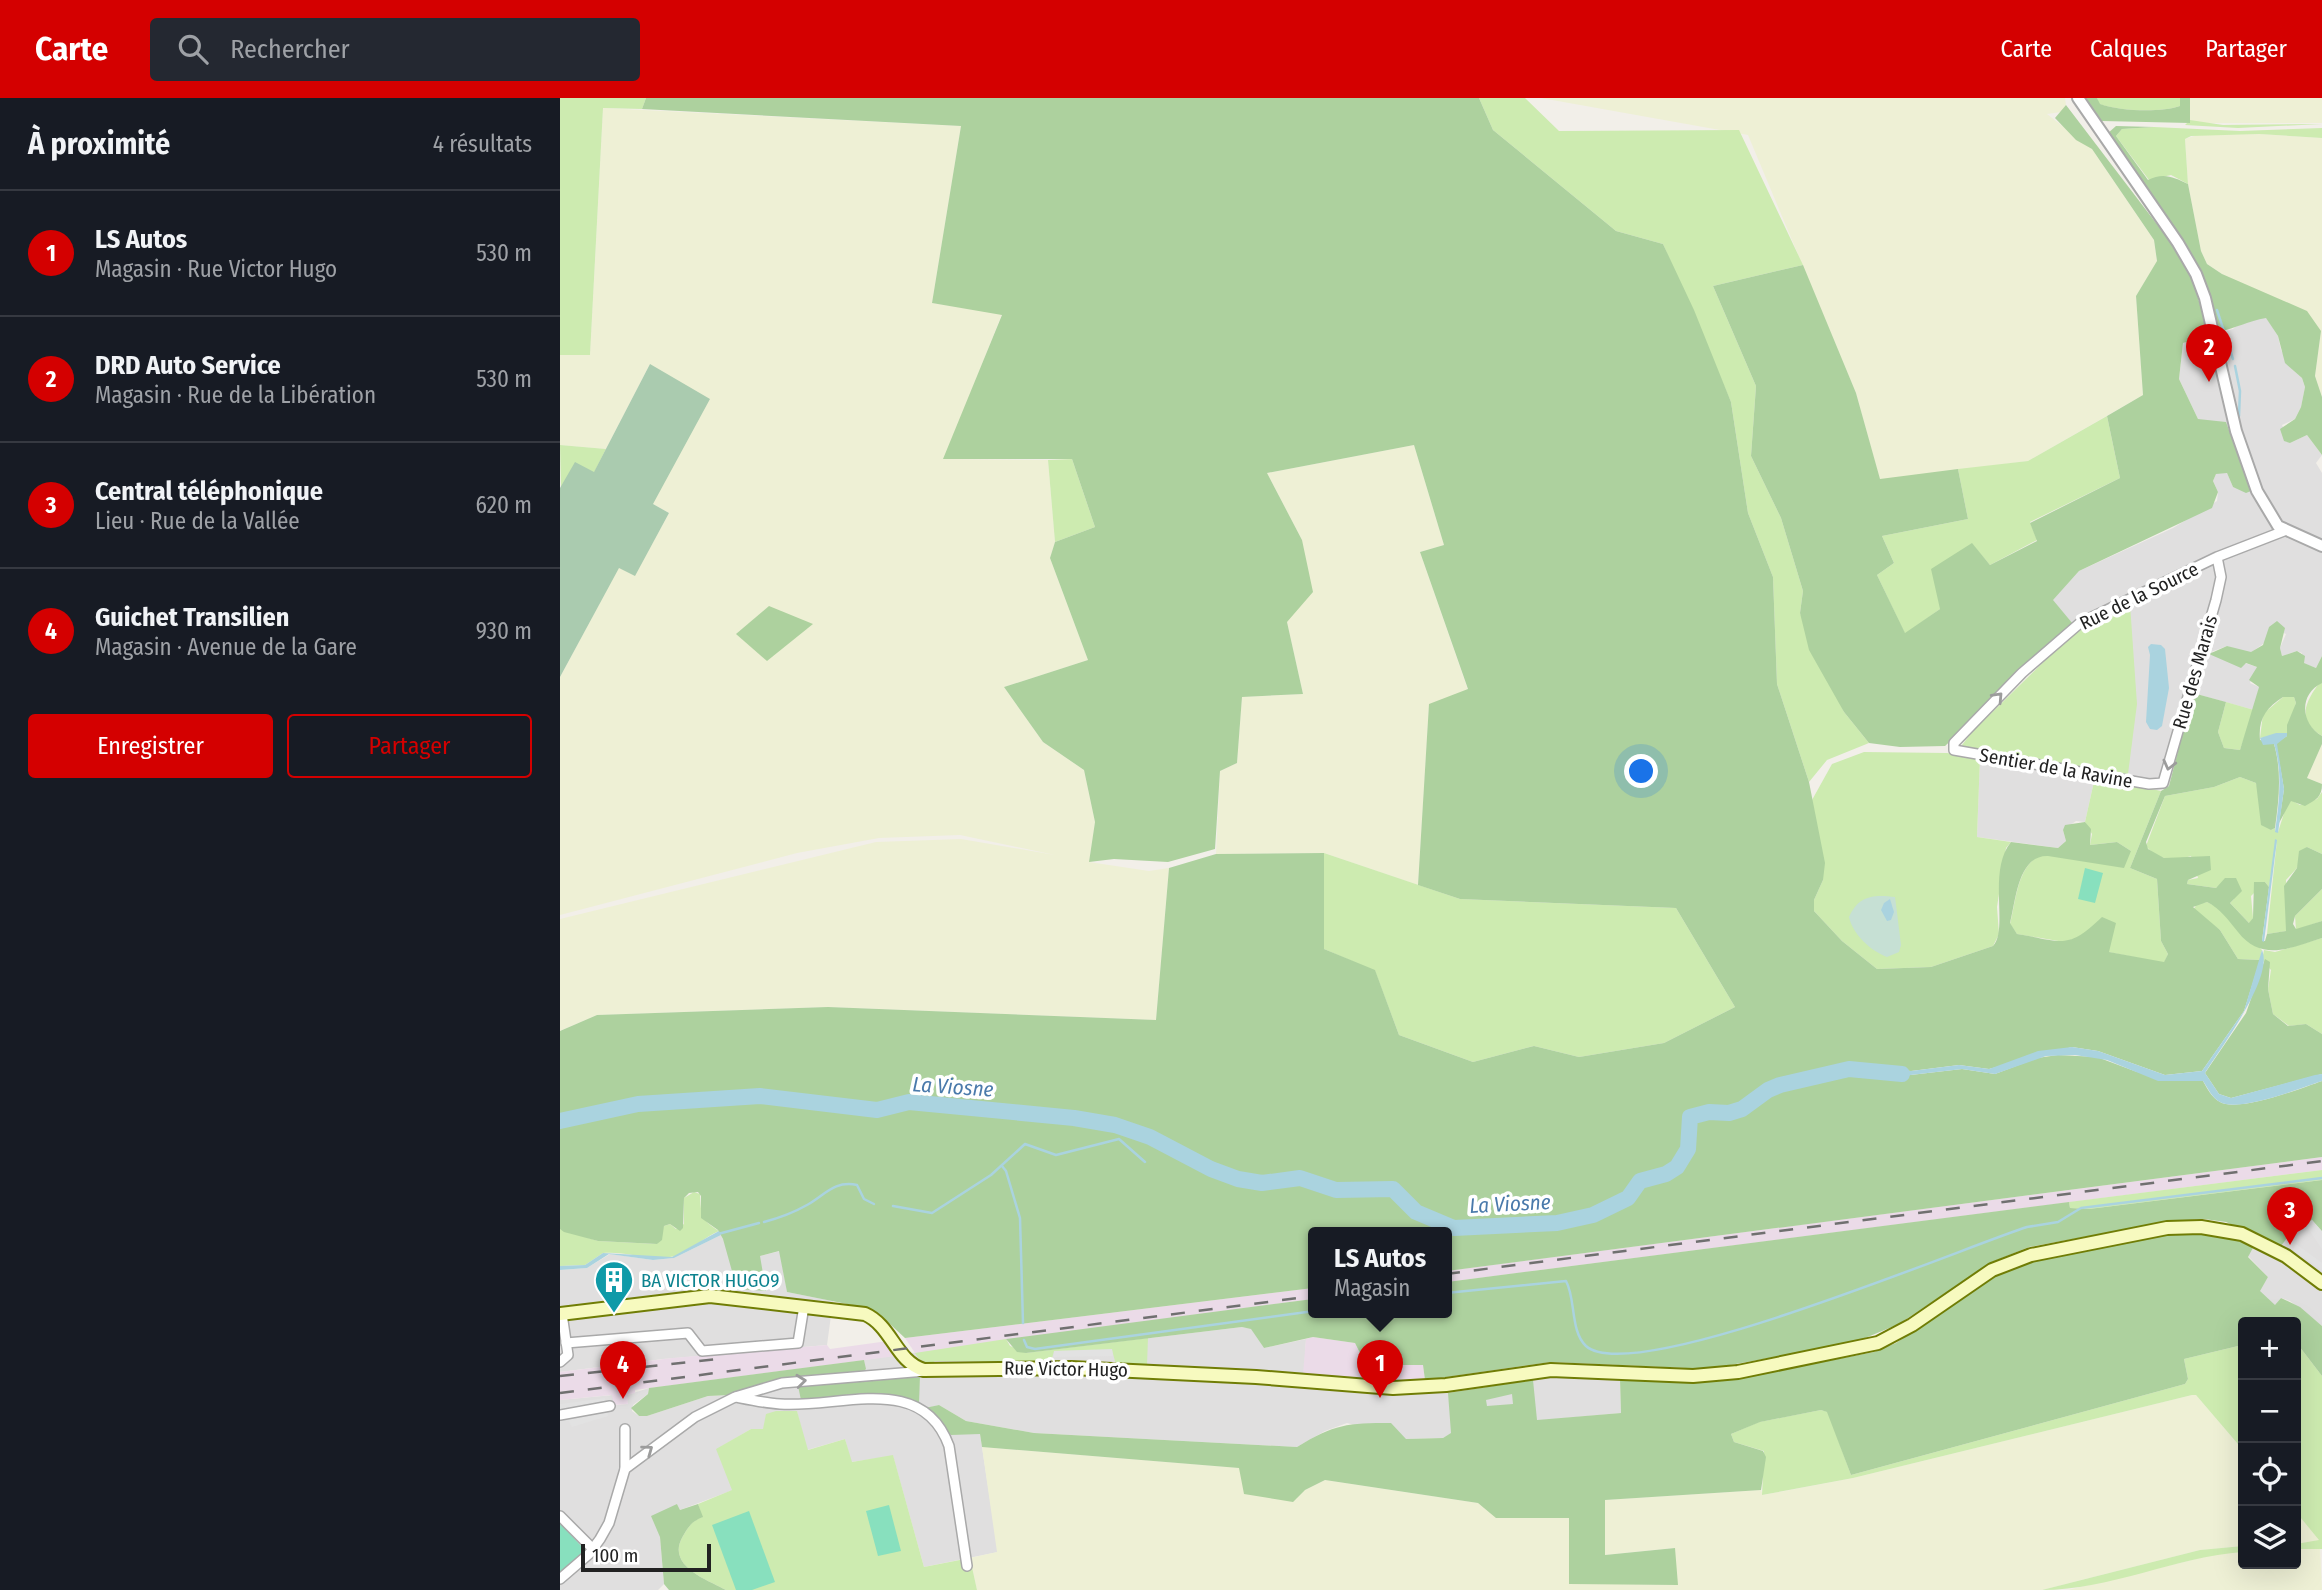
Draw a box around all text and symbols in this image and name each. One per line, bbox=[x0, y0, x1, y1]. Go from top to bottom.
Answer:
search box bbox=[150, 18, 640, 81]
text: Carte bbox=[35, 29, 108, 69]
icon: search bbox=[174, 30, 212, 68]
text: Rechercher bbox=[230, 34, 350, 65]
text: Carte bbox=[2001, 35, 2052, 63]
text: Calques bbox=[2090, 35, 2167, 63]
text: Partager bbox=[2205, 35, 2287, 63]
text: À proximité bbox=[28, 126, 170, 162]
text: 4 résultats bbox=[433, 130, 532, 158]
text: LS Autos bbox=[95, 224, 187, 255]
text: 1 bbox=[46, 239, 56, 267]
text: 530 m bbox=[476, 239, 532, 267]
text: Magasin · Rue Victor Hugo bbox=[95, 255, 337, 283]
pin: 2 bbox=[2186, 324, 2232, 382]
text: DRD Auto Service bbox=[95, 350, 281, 381]
text: 2 bbox=[46, 365, 56, 393]
text: 530 m bbox=[476, 365, 532, 393]
text: Magasin · Rue de la Libération bbox=[95, 381, 376, 409]
text: Central téléphonique bbox=[95, 476, 323, 507]
text: 3 bbox=[46, 491, 56, 519]
text: 620 m bbox=[476, 491, 532, 519]
text: Lieu · Rue de la Vallée bbox=[95, 507, 300, 535]
street label: Rue de la Source bbox=[2076, 557, 2202, 635]
text: Guichet Transilien bbox=[95, 602, 289, 633]
street label: Rue des Marais bbox=[2168, 612, 2222, 732]
text: 4 bbox=[45, 617, 57, 645]
text: 930 m bbox=[476, 617, 532, 645]
text: Magasin · Avenue de la Gare bbox=[95, 633, 357, 661]
one-way arrow bbox=[1990, 692, 2003, 705]
button: Enregistrer bbox=[28, 714, 273, 778]
button: Partager bbox=[287, 714, 532, 778]
street label: Sentier de la Ravine bbox=[1978, 743, 2134, 793]
your location bbox=[1624, 754, 1658, 788]
one-way arrow bbox=[2163, 759, 2177, 771]
water label: La Viosne bbox=[912, 1071, 994, 1103]
pin: 3 bbox=[2267, 1187, 2313, 1245]
water label: La Viosne bbox=[1469, 1189, 1551, 1219]
popup bbox=[1308, 1227, 1452, 1318]
text: LS Autos bbox=[1334, 1243, 1426, 1274]
building icon: BA VICTOR HUGO9 bbox=[593, 1259, 635, 1314]
place label: BA VICTOR HUGO9 bbox=[641, 1269, 780, 1292]
text: Magasin bbox=[1334, 1274, 1411, 1302]
map controls bbox=[2238, 1317, 2301, 1569]
button: + bbox=[2238, 1317, 2301, 1380]
pin: 1 bbox=[1357, 1340, 1403, 1398]
pin: 4 bbox=[600, 1341, 646, 1399]
street label: Rue Victor Hugo bbox=[1004, 1356, 1128, 1382]
one-way arrow bbox=[796, 1374, 807, 1389]
button: − bbox=[2238, 1380, 2301, 1443]
button: locate bbox=[2238, 1443, 2301, 1506]
one-way arrow bbox=[640, 1446, 653, 1459]
button: layers bbox=[2238, 1506, 2301, 1569]
scale bar bbox=[581, 1541, 710, 1573]
text: 100 m bbox=[592, 1544, 638, 1567]

